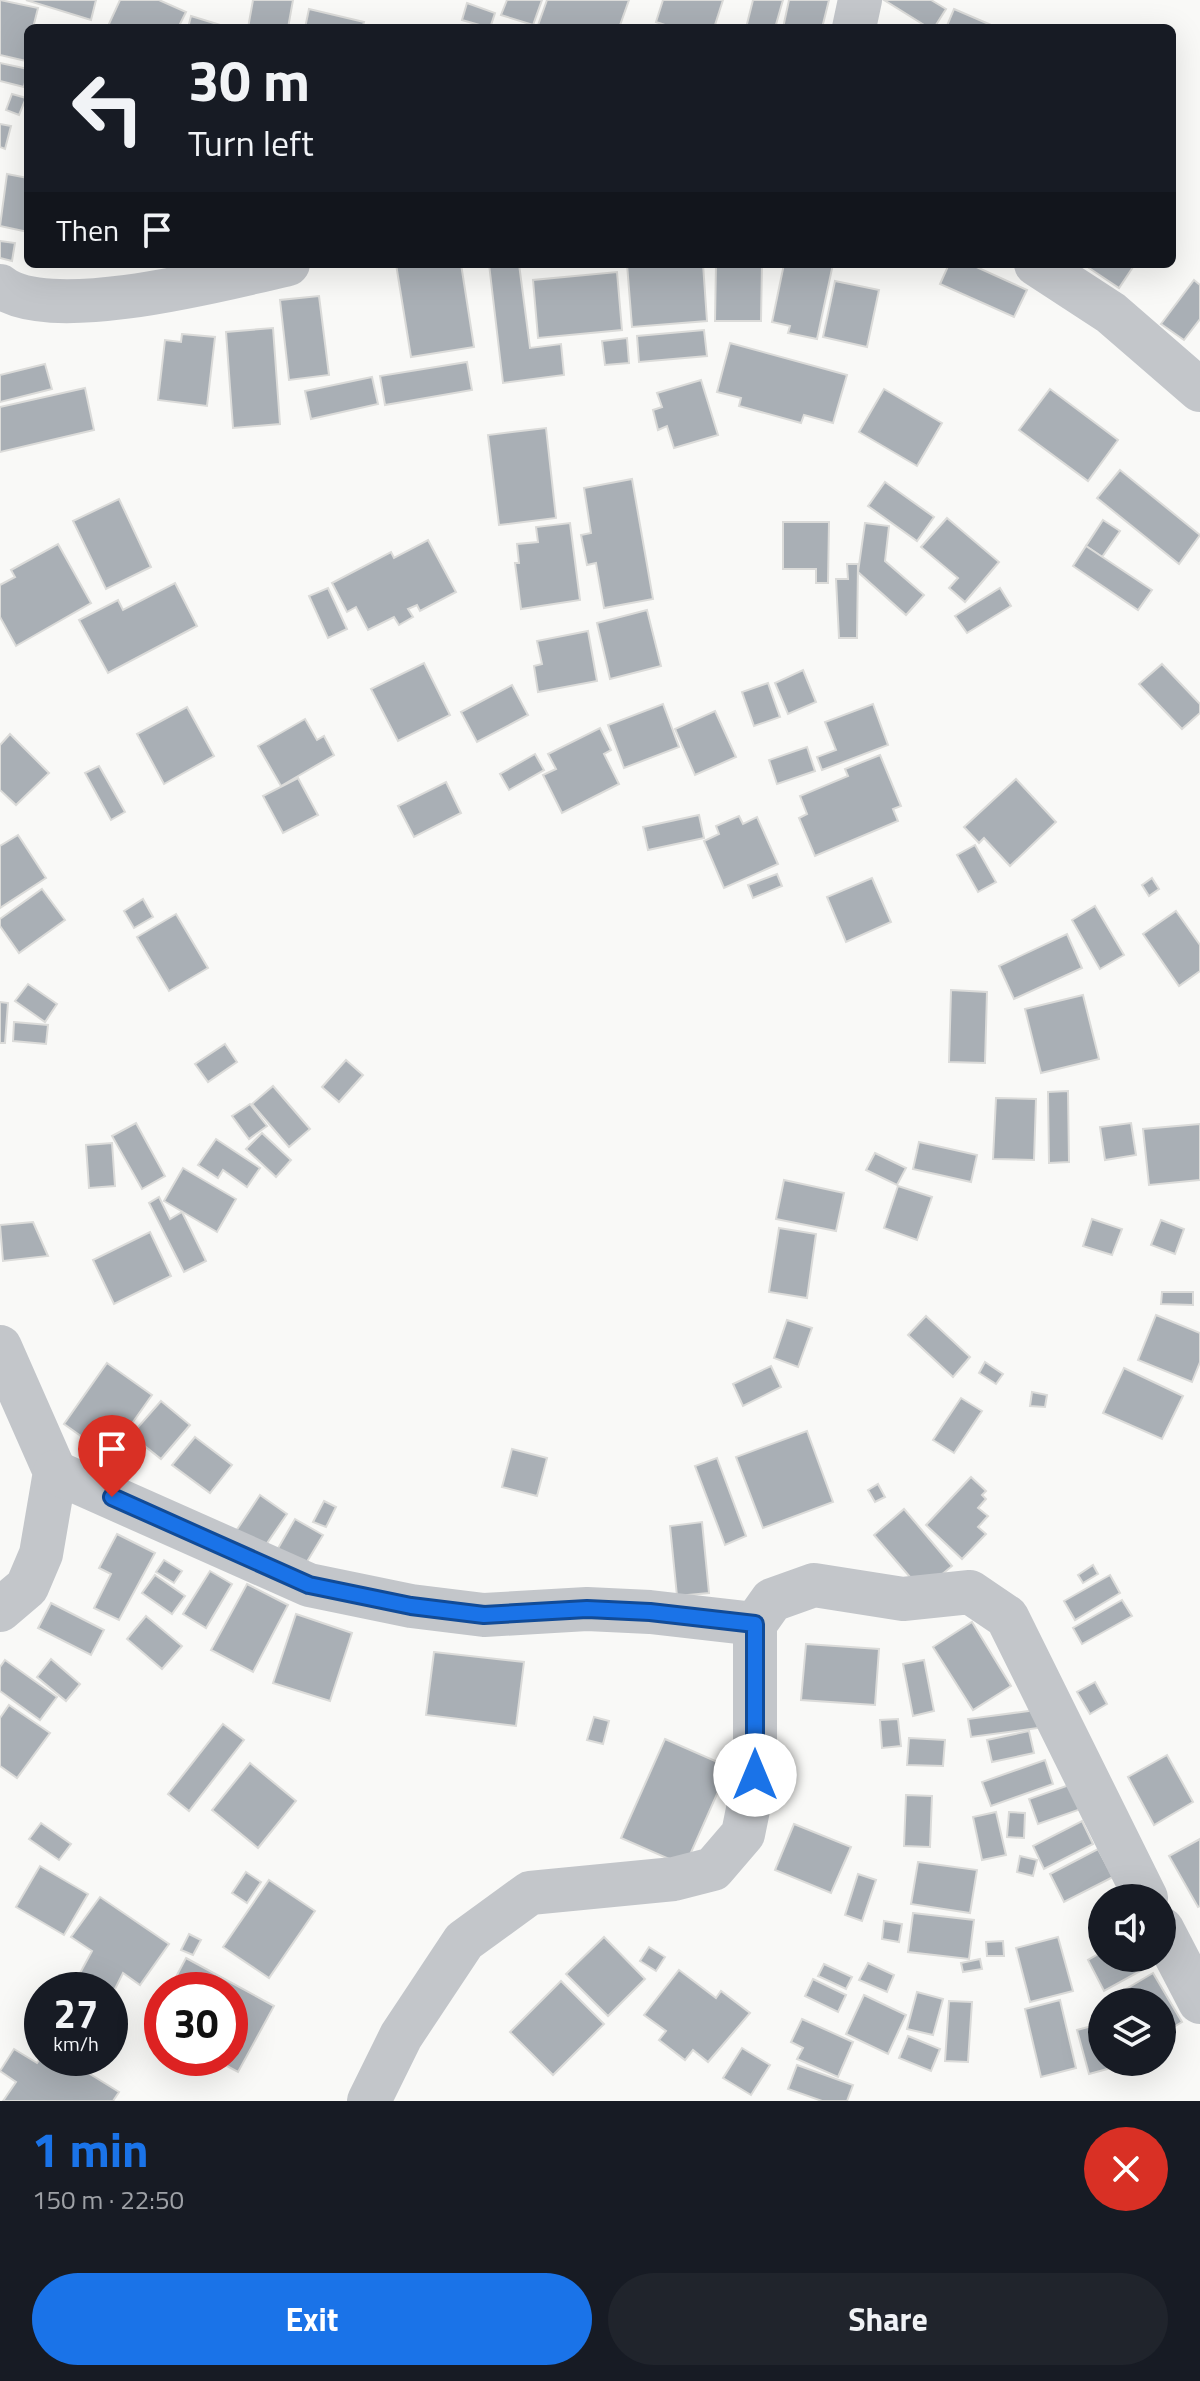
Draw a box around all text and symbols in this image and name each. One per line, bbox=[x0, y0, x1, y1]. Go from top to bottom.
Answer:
text: 30 m bbox=[188, 38, 310, 123]
icon: left bbox=[56, 56, 160, 160]
text: Turn left bbox=[188, 115, 314, 170]
text: Then bbox=[56, 207, 119, 253]
icon: arrive bbox=[135, 208, 179, 252]
pin bbox=[78, 1415, 146, 1497]
icon: arrive bbox=[90, 1427, 134, 1471]
position arrow bbox=[713, 1733, 797, 1817]
map controls bbox=[1088, 1884, 1176, 2076]
button: sound bbox=[1088, 1884, 1176, 1972]
speed limit sign: 30 bbox=[144, 1972, 248, 2076]
text: 27 bbox=[54, 1983, 98, 2044]
button: layers bbox=[1088, 1988, 1176, 2076]
text: km/h bbox=[53, 2028, 99, 2059]
text: 1 min bbox=[32, 2113, 149, 2186]
button: close bbox=[1084, 2127, 1168, 2211]
text: 150 m · 22:50 bbox=[32, 2180, 184, 2219]
button: Exit bbox=[32, 2273, 592, 2365]
button: Share bbox=[608, 2273, 1168, 2365]

